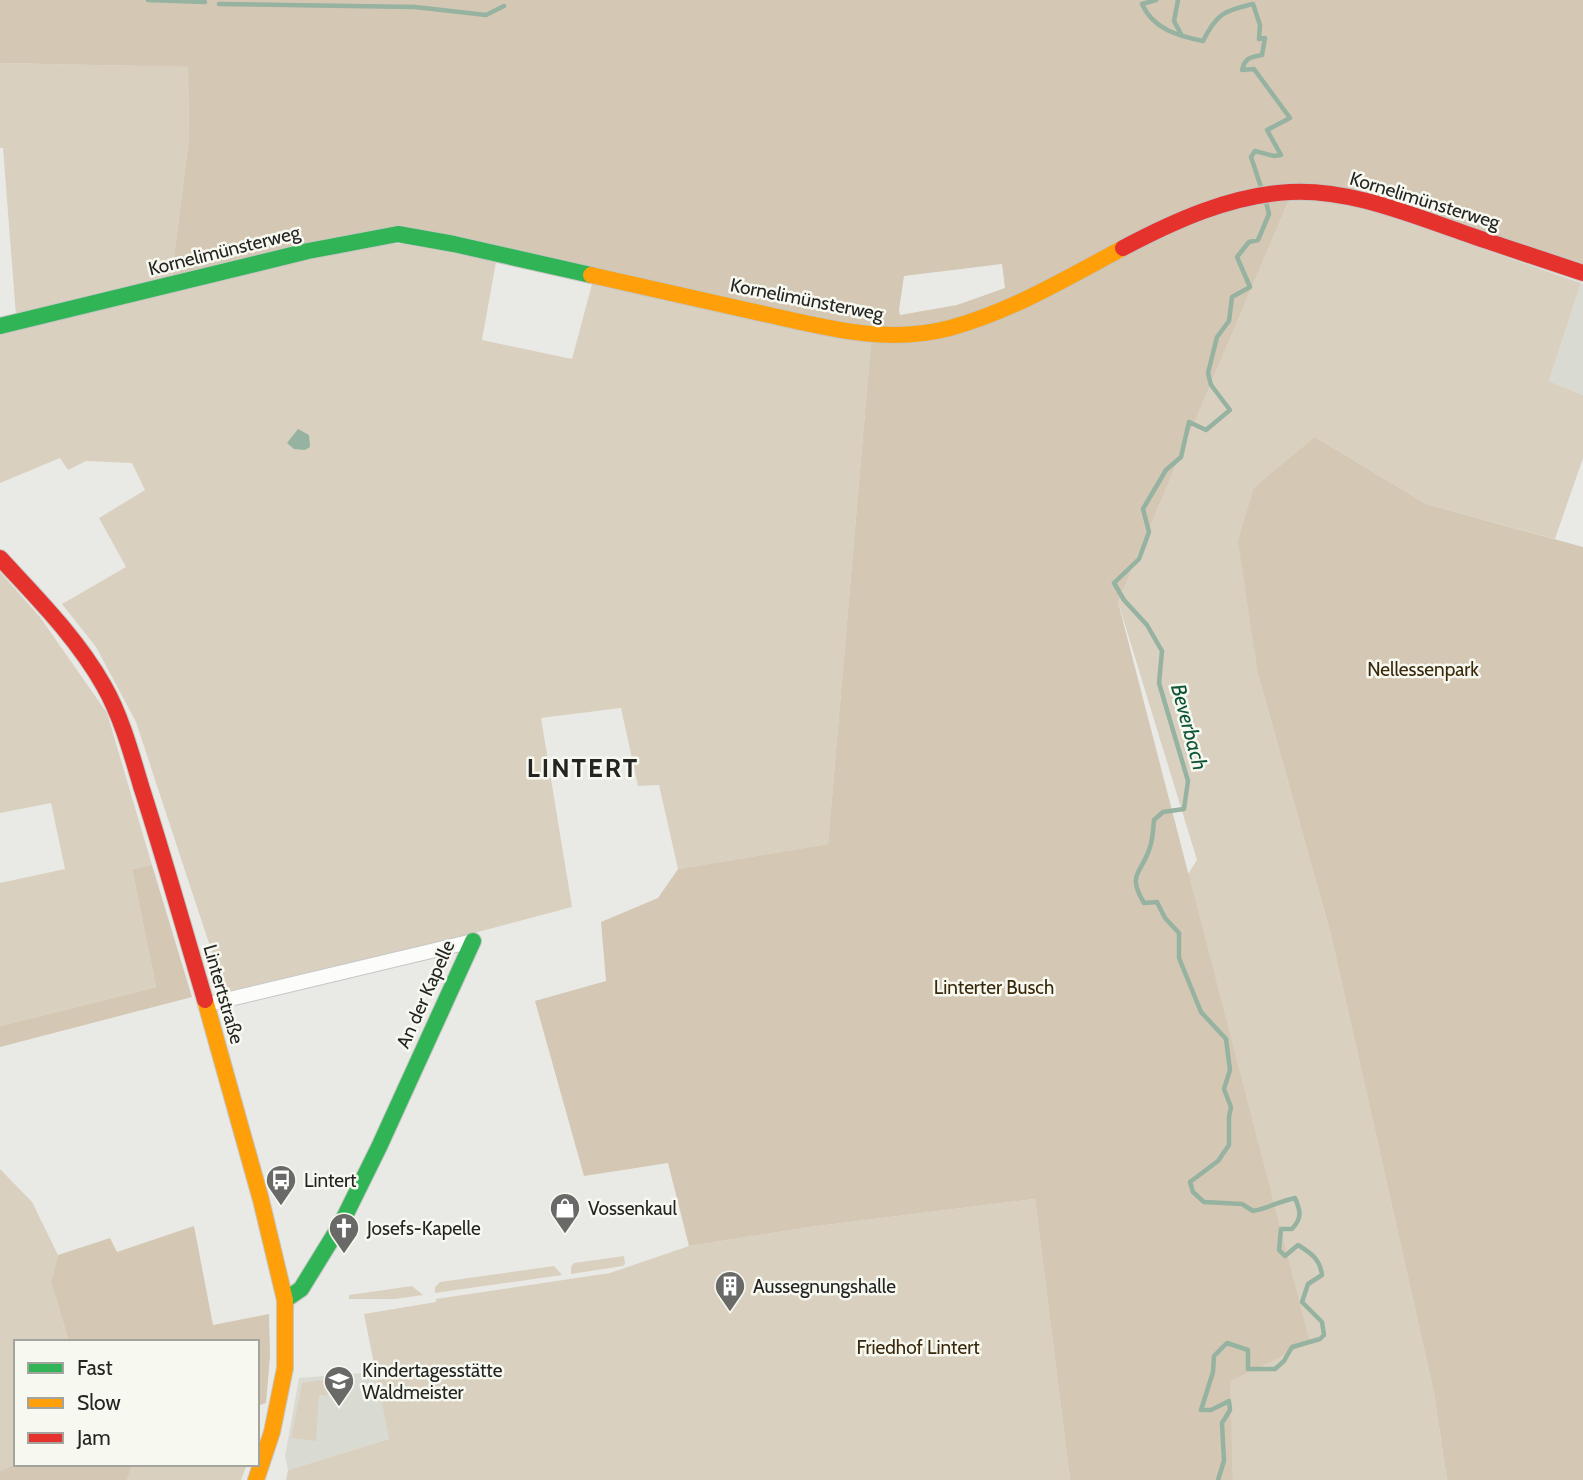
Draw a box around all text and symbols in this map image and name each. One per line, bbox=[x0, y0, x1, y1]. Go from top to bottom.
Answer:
street label: Kornelimünsterweg bbox=[1347, 167, 1503, 234]
street label: Kornelimünsterweg bbox=[146, 220, 303, 280]
street label: Kornelimünsterweg bbox=[728, 273, 886, 326]
park label: Nellessenpark bbox=[1367, 658, 1479, 681]
water label: Beverbach bbox=[1166, 681, 1213, 773]
district label: LINTERT bbox=[527, 752, 639, 784]
street label: An der Kapelle bbox=[391, 936, 460, 1052]
street label: Lintertstraße bbox=[198, 942, 249, 1047]
park label: Linterter Busch bbox=[934, 976, 1054, 999]
bus stop icon: Lintert bbox=[264, 1163, 298, 1207]
place label: Lintert bbox=[304, 1169, 357, 1192]
shop icon: Vossenkaul bbox=[548, 1191, 582, 1235]
place label: Vossenkaul bbox=[588, 1197, 677, 1220]
church icon: Josefs-Kapelle bbox=[327, 1211, 361, 1255]
place label: Josefs-Kapelle bbox=[366, 1217, 481, 1240]
building icon: Aussegnungshalle bbox=[713, 1269, 747, 1313]
place label: Aussegnungshalle bbox=[753, 1275, 896, 1298]
park label: Friedhof Lintert bbox=[856, 1336, 980, 1359]
legend bbox=[14, 1340, 259, 1466]
text: Fast bbox=[77, 1355, 113, 1380]
place label: Kindertagesstätte Waldmeister bbox=[362, 1359, 503, 1404]
school or university icon: Kindertagesstätte Waldmeister bbox=[322, 1364, 356, 1408]
text: Slow bbox=[77, 1390, 121, 1415]
text: Jam bbox=[76, 1425, 111, 1450]

